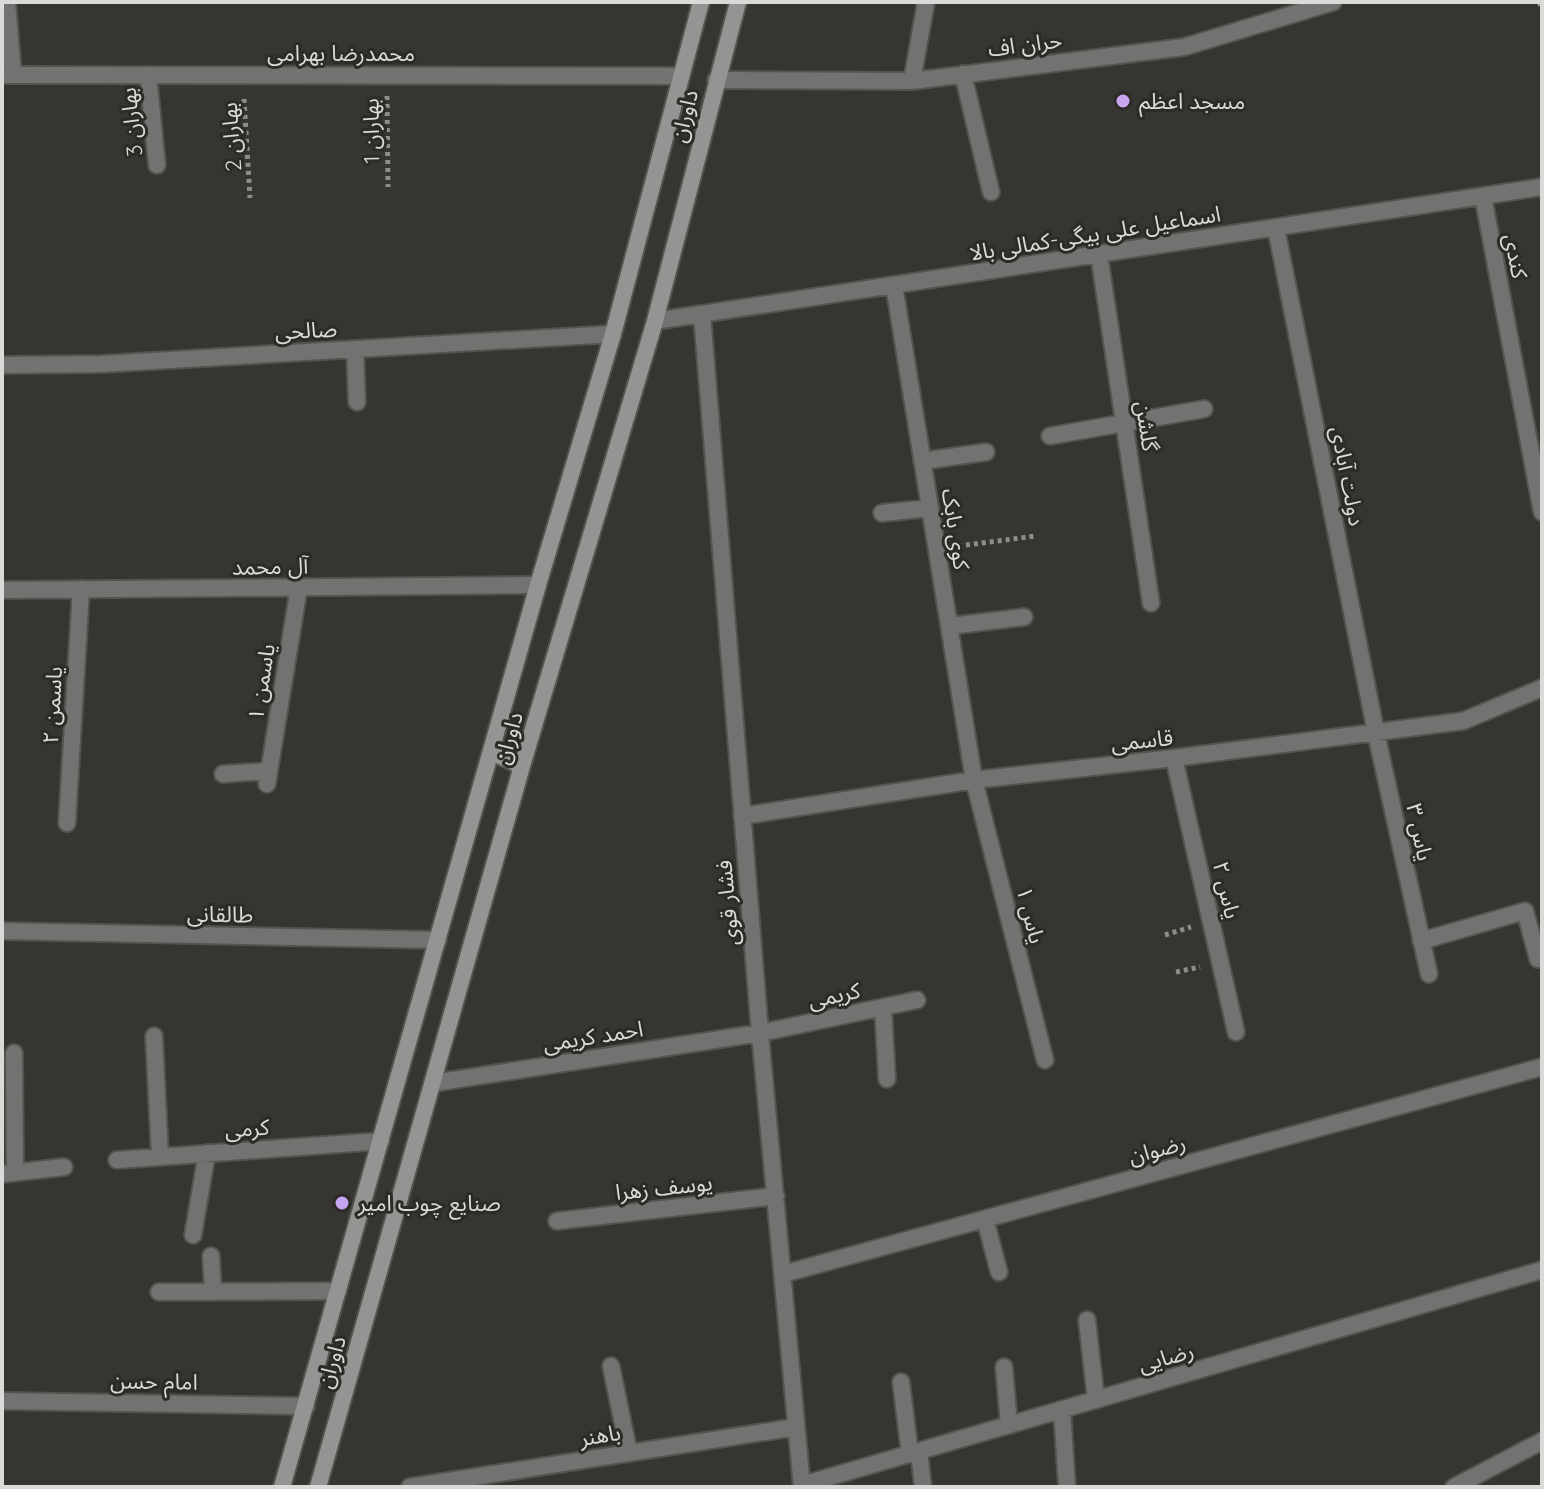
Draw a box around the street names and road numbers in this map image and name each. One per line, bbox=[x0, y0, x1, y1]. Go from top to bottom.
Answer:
street label: حران اف bbox=[986, 26, 1064, 62]
street label: محمدرضا بهرامی bbox=[267, 39, 415, 67]
street label: بهاران 3 bbox=[113, 86, 149, 158]
street label: داوران bbox=[664, 87, 704, 145]
street label: بهاران 1 bbox=[356, 98, 386, 164]
street label: بهاران 2 bbox=[215, 101, 247, 173]
street label: اسماعیل علی بیگی-کمالی بالا bbox=[967, 199, 1223, 267]
street label: کندی bbox=[1498, 231, 1534, 282]
street label: صالحی bbox=[274, 314, 338, 346]
street label: گلشن bbox=[1129, 399, 1165, 454]
street label: دولت آبادی bbox=[1325, 424, 1371, 528]
street label: کوی بابک bbox=[936, 486, 976, 573]
street label: آل محمد bbox=[232, 551, 310, 581]
street label: یاسمن ۱ bbox=[241, 641, 281, 723]
street label: یاسمن ۲ bbox=[36, 666, 68, 744]
street label: داوران bbox=[487, 708, 529, 768]
street label: قاسمی bbox=[1110, 723, 1174, 757]
street label: یاس ۳ bbox=[1400, 801, 1440, 863]
street label: فشار قوی bbox=[709, 859, 745, 947]
street label: یاس ۲ bbox=[1207, 859, 1247, 921]
street label: یاس ۱ bbox=[1010, 883, 1052, 947]
street label: طالقانی bbox=[187, 899, 253, 929]
street label: کریمی bbox=[805, 976, 864, 1014]
street label: احمد کریمی bbox=[541, 1014, 645, 1058]
street label: کرمی bbox=[224, 1112, 271, 1144]
street label: رضوان bbox=[1125, 1128, 1189, 1170]
street label: یوسف زهرا bbox=[614, 1168, 714, 1206]
street label: داوران bbox=[310, 1332, 352, 1392]
street label: رضایی bbox=[1135, 1336, 1197, 1378]
street label: امام حسن bbox=[110, 1366, 198, 1399]
street label: باهنر bbox=[576, 1418, 623, 1452]

